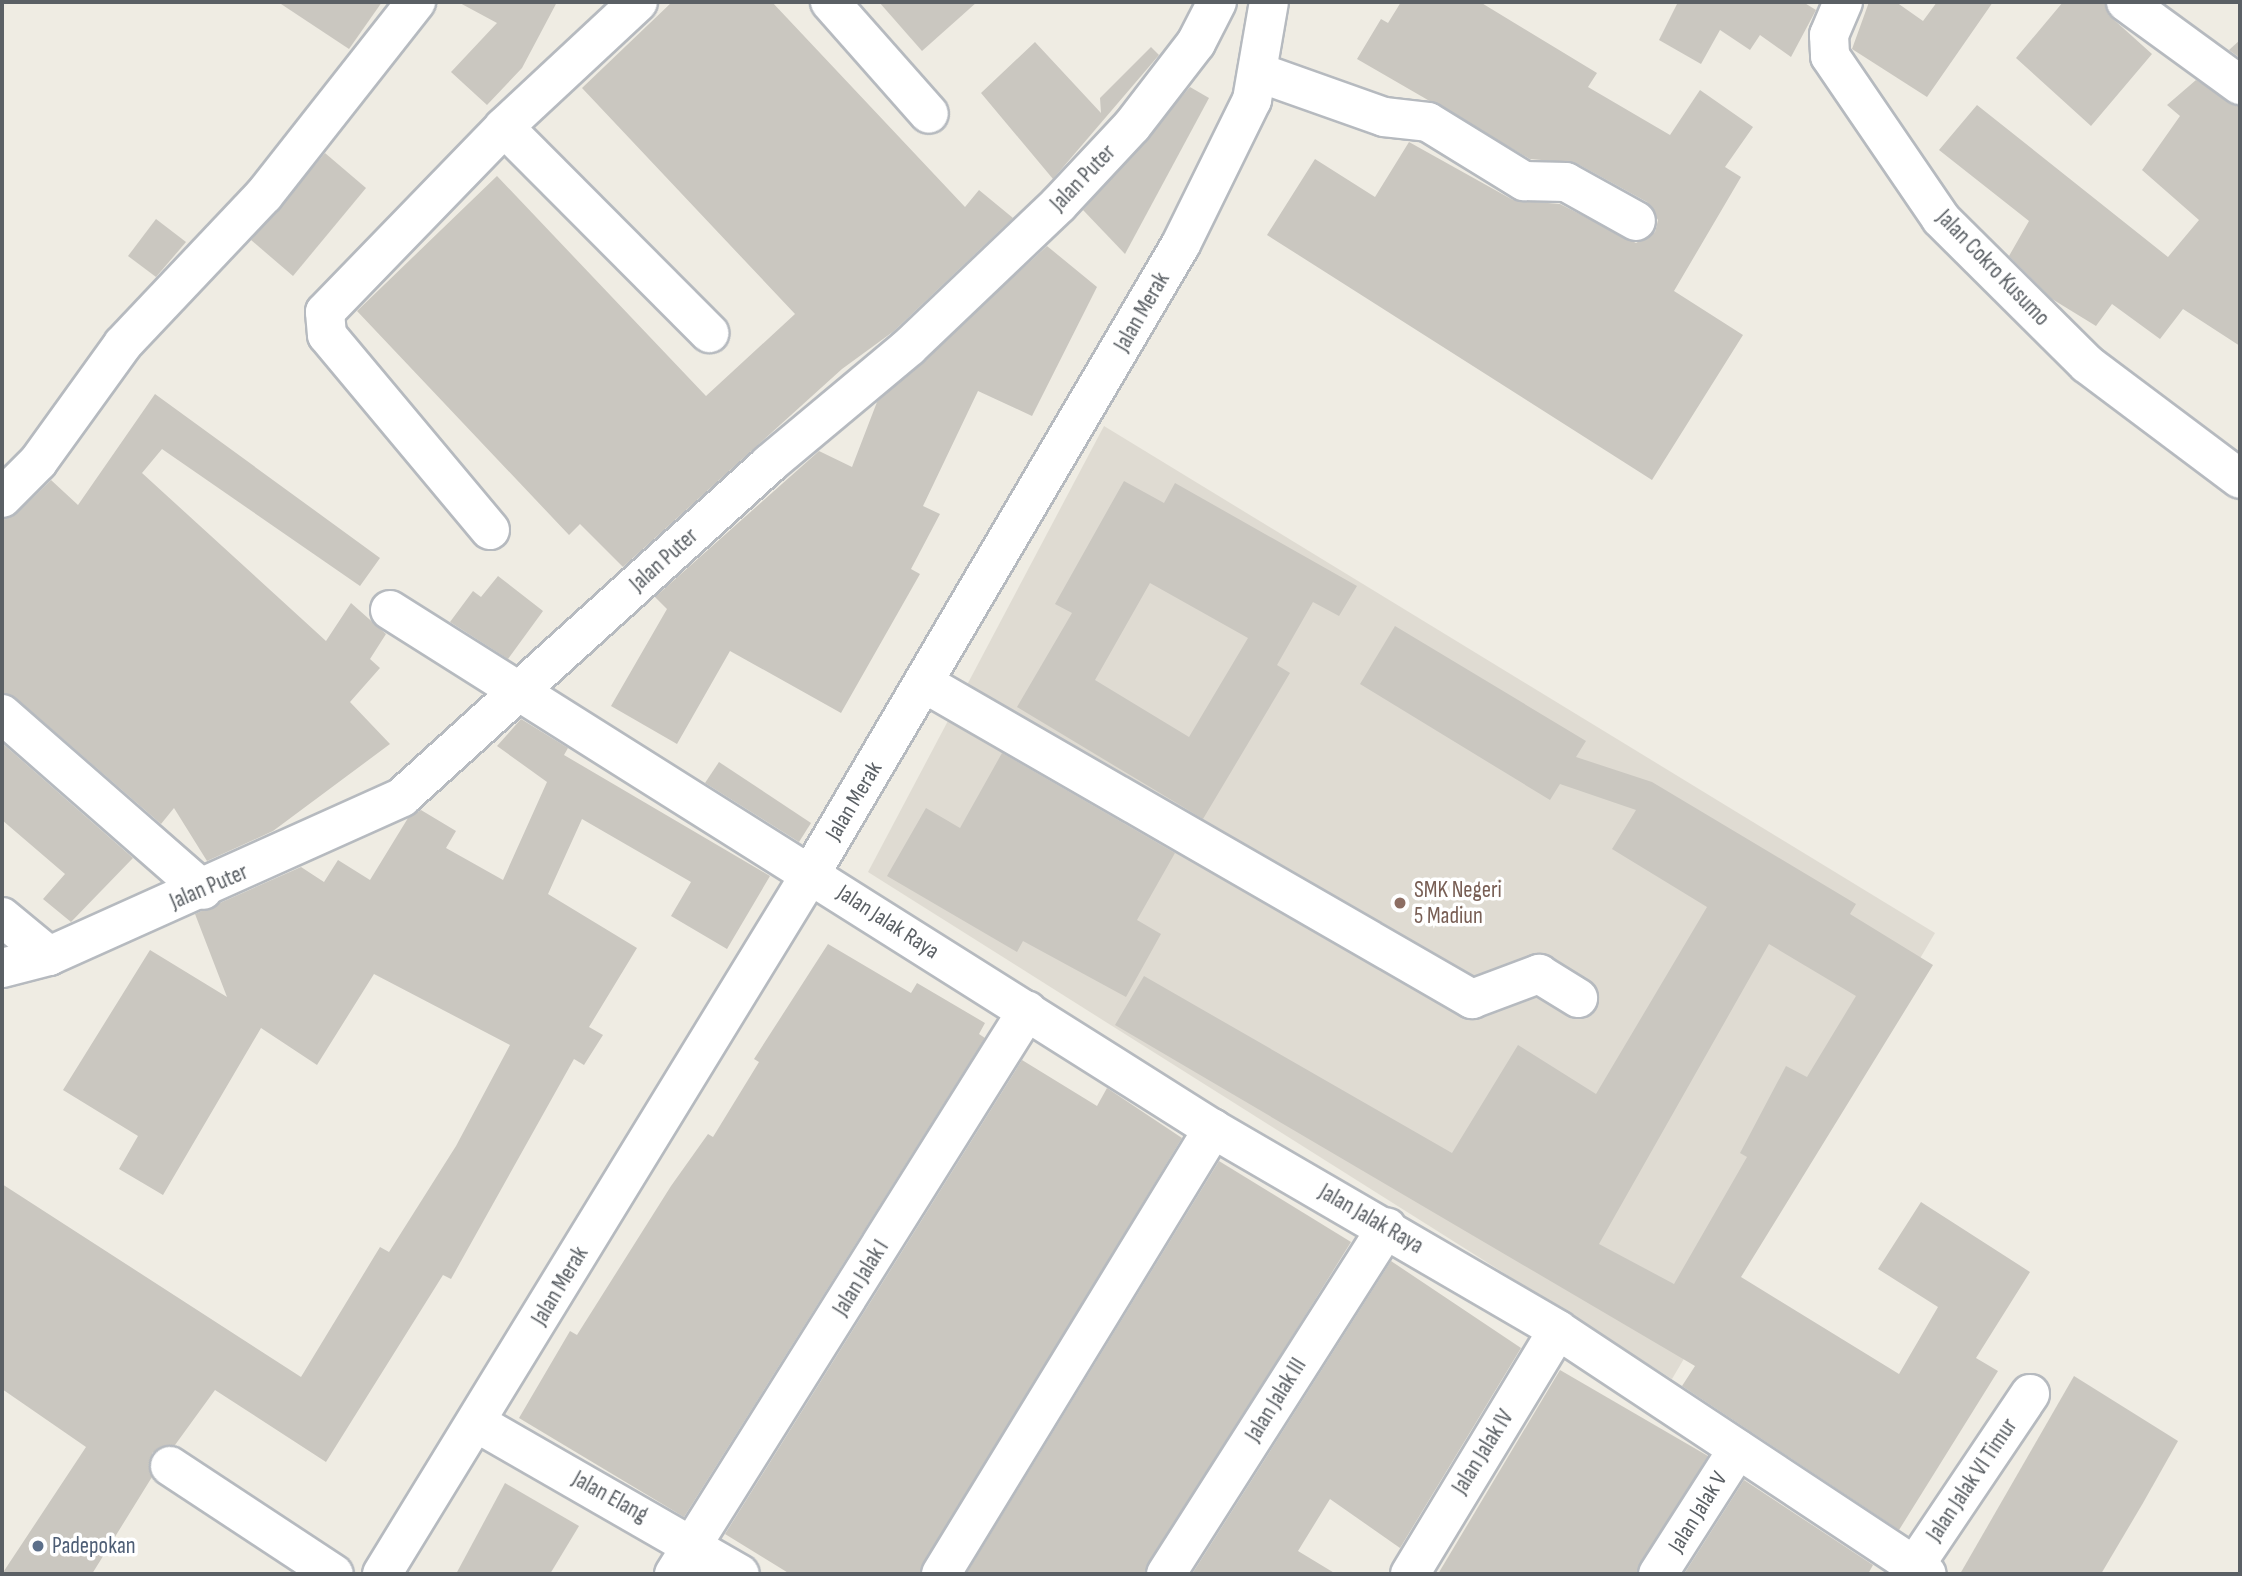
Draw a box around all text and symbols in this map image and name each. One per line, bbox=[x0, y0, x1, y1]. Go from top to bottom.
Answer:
street label: Jalan Puter bbox=[1045, 139, 1121, 217]
street label: Jalan Cokro Kusumo bbox=[1931, 204, 2055, 332]
street label: Jalan Merak bbox=[1108, 267, 1176, 357]
street label: Jalan Puter bbox=[624, 522, 704, 598]
street label: Jalan Merak bbox=[820, 757, 888, 845]
street label: Jalan Puter bbox=[166, 858, 252, 916]
place label: SMK Negeri 5 Madiun bbox=[1414, 876, 1502, 930]
street label: Jalan Jalak Raya bbox=[832, 879, 944, 965]
marker: SMK Negeri 5 Madiun bbox=[1392, 895, 1408, 911]
street label: Jalan Jalak Raya bbox=[1314, 1178, 1428, 1260]
street label: Jalan Jalak I bbox=[827, 1235, 895, 1321]
street label: Jalan Merak bbox=[526, 1242, 594, 1330]
street label: Jalan Jalak III bbox=[1240, 1353, 1312, 1447]
street label: Jalan Jalak IV bbox=[1446, 1405, 1520, 1499]
street label: Jalan Jalak VI Timur bbox=[1921, 1413, 2023, 1547]
street label: Jalan Elang bbox=[568, 1465, 652, 1529]
street label: Jalan Jalak V bbox=[1663, 1467, 1733, 1557]
place label: Padepokan bbox=[52, 1532, 136, 1560]
marker: Padepokan bbox=[30, 1538, 46, 1554]

